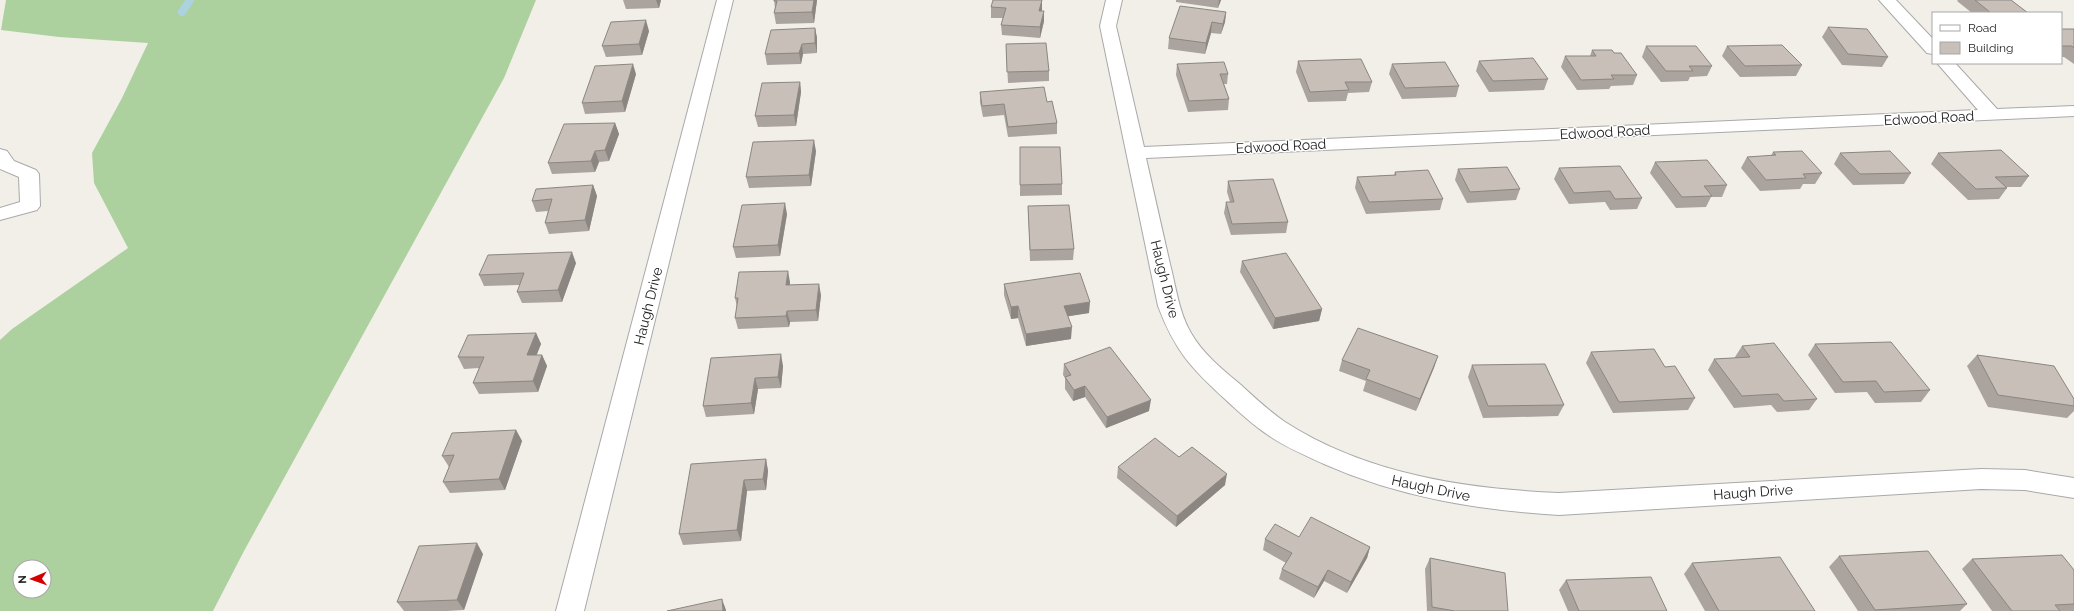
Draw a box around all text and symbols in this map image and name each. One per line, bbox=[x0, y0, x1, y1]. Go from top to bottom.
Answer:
legend bbox=[1932, 12, 2062, 64]
text: Road bbox=[1968, 21, 1997, 35]
text: Building bbox=[1968, 41, 2014, 55]
street label: Edwood Road bbox=[1883, 108, 1975, 128]
street label: Edwood Road bbox=[1559, 122, 1651, 142]
street label: Edwood Road bbox=[1235, 136, 1327, 156]
street label: Haugh Drive bbox=[1148, 238, 1182, 320]
street label: Haugh Drive bbox=[631, 265, 665, 347]
street label: Haugh Drive bbox=[1390, 472, 1472, 504]
street label: Haugh Drive bbox=[1713, 481, 1793, 503]
north arrow bbox=[12, 559, 52, 599]
text: N bbox=[16, 575, 29, 584]

